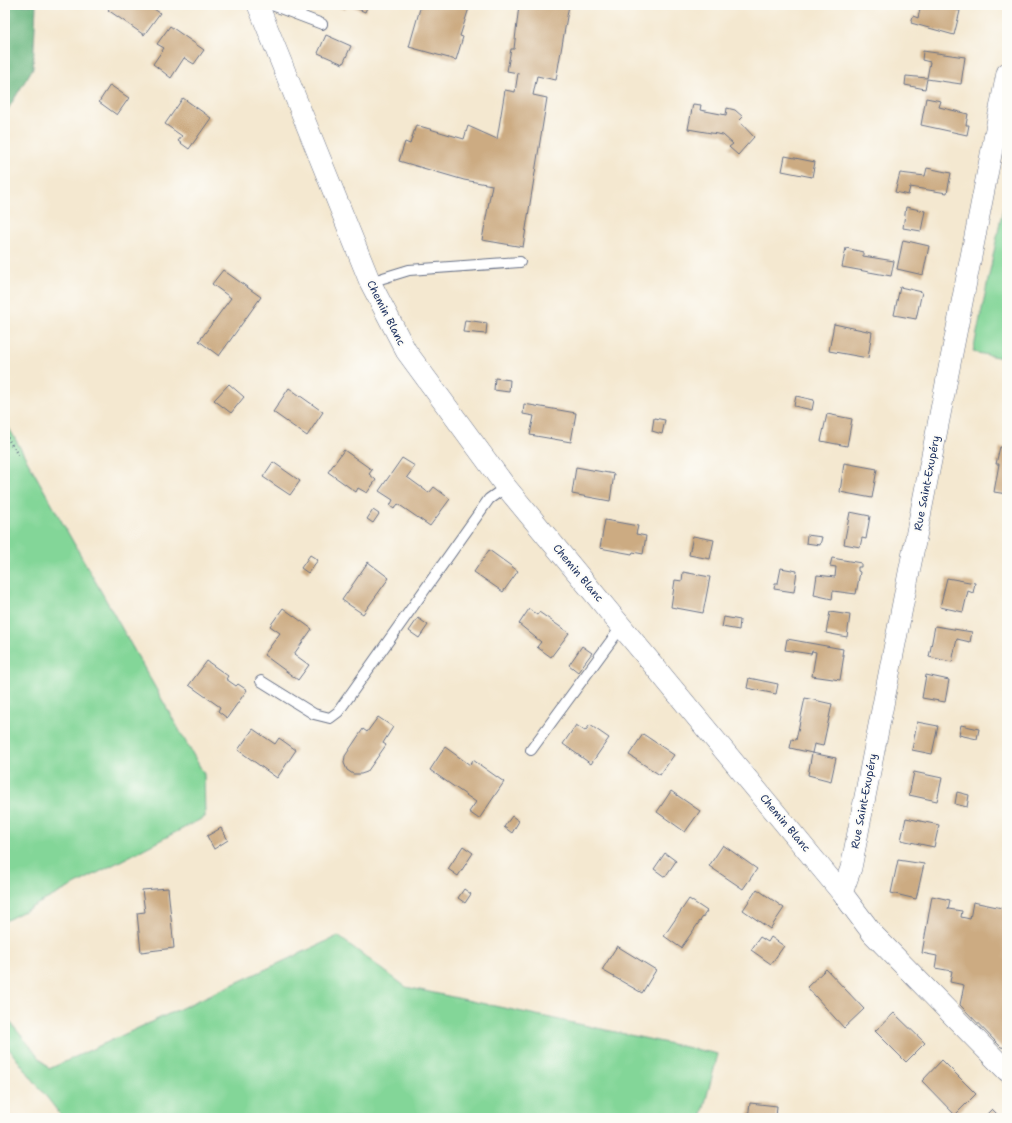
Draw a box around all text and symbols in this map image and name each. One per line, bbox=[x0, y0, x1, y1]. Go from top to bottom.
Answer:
street label: Chemin Blanc bbox=[363, 278, 409, 349]
street label: Rue Saint-Exupéry bbox=[910, 434, 944, 532]
street label: Chemin Blanc bbox=[549, 541, 607, 605]
street label: Rue Saint-Exupéry bbox=[847, 752, 881, 850]
street label: Chemin Blanc bbox=[756, 791, 814, 855]

